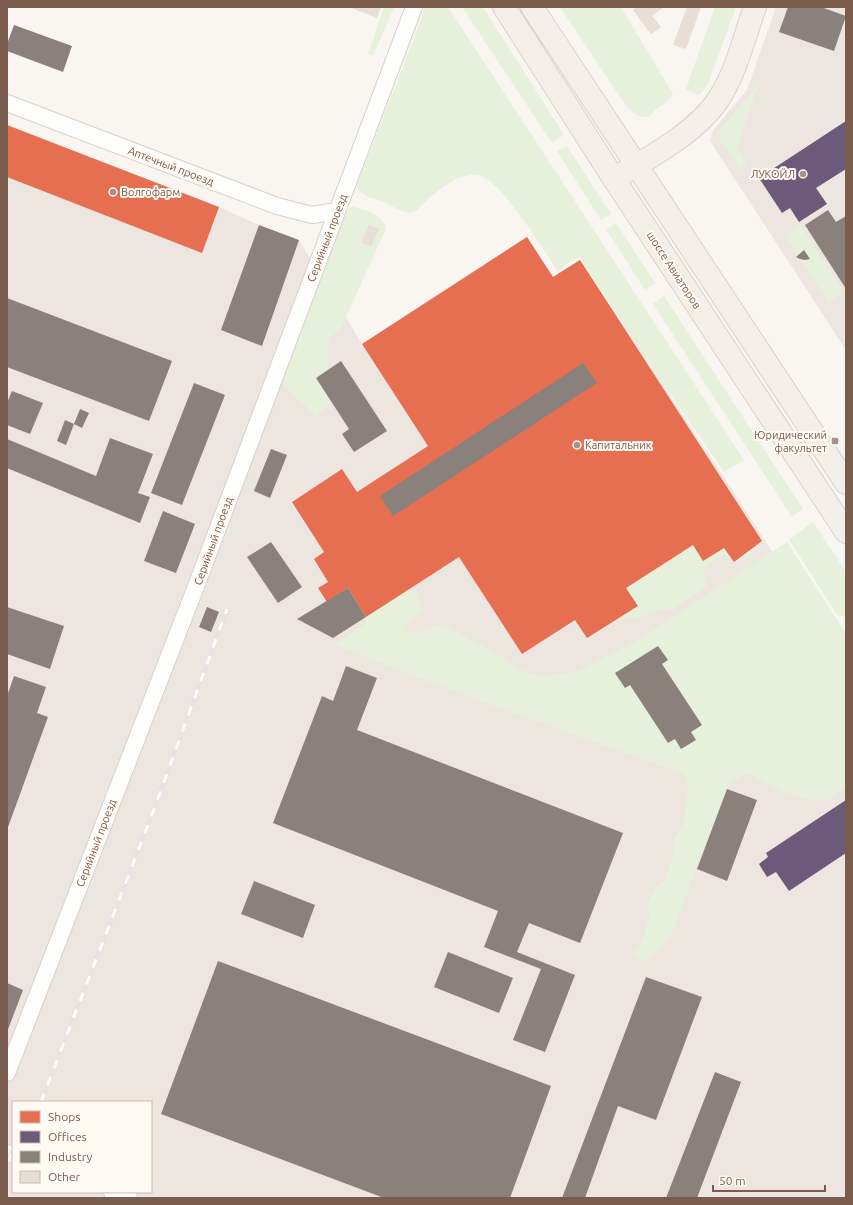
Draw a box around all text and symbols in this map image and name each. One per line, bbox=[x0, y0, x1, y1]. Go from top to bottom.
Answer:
street label: Аптечный проезд bbox=[126, 144, 216, 188]
place label: ЛУКОЙЛ bbox=[751, 168, 795, 180]
marker: ЛУКОЙЛ bbox=[798, 169, 808, 179]
place label: Волгофарм bbox=[121, 186, 180, 198]
marker: Волгофарм bbox=[108, 187, 118, 197]
street label: Серийный проезд bbox=[305, 192, 349, 284]
street label: шоссе Авиаторов bbox=[645, 229, 703, 311]
place label: Юридический факультет bbox=[754, 429, 827, 454]
marker: Юридический факультет bbox=[830, 436, 840, 446]
place label: Капитальник bbox=[585, 439, 652, 451]
marker: Капитальник bbox=[572, 440, 582, 450]
street label: Серийный проезд bbox=[191, 495, 235, 587]
street label: Серийный проезд bbox=[74, 797, 118, 889]
legend bbox=[12, 1101, 152, 1193]
text: Shops bbox=[48, 1110, 80, 1123]
text: Offices bbox=[48, 1130, 87, 1143]
text: Industry bbox=[48, 1150, 93, 1163]
scale bar bbox=[713, 1167, 825, 1193]
text: Other bbox=[48, 1170, 81, 1183]
text: 50 m bbox=[719, 1174, 746, 1187]

